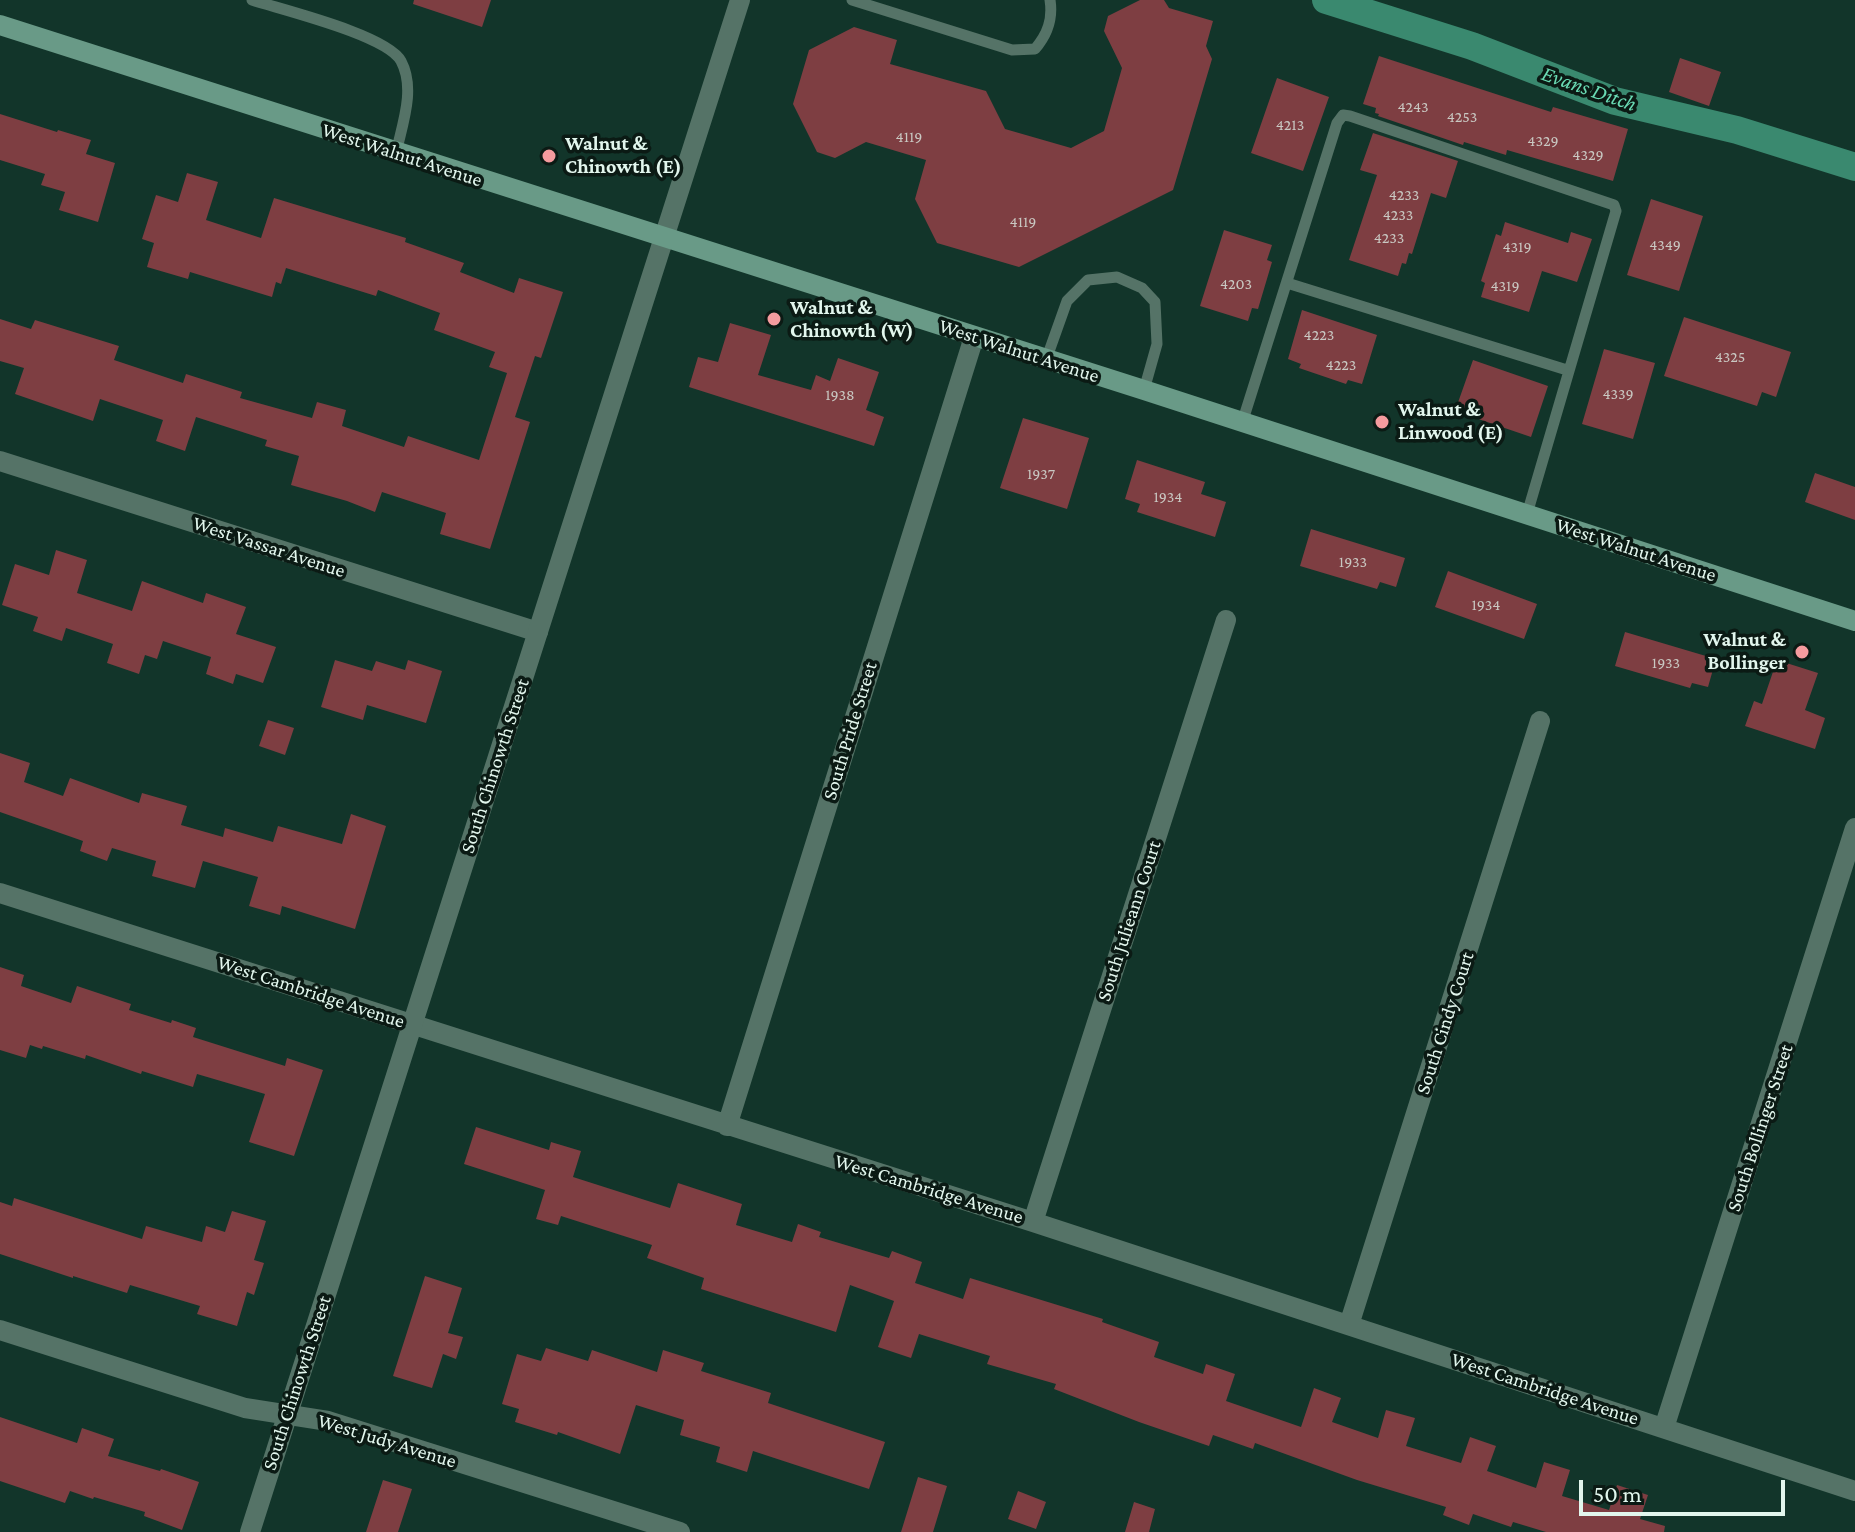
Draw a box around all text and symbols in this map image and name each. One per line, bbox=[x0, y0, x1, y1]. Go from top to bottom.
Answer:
water label: Evans Ditch bbox=[1538, 60, 1640, 118]
house number: 4243 bbox=[1397, 97, 1429, 117]
house number: 4253 bbox=[1447, 107, 1477, 127]
house number: 4213 bbox=[1276, 115, 1304, 135]
street label: West Walnut Avenue bbox=[319, 118, 485, 192]
house number: 4119 bbox=[896, 127, 922, 147]
house number: 4329 bbox=[1527, 131, 1559, 151]
place label: Walnut & Chinowth (E) bbox=[565, 132, 681, 179]
house number: 4329 bbox=[1572, 145, 1604, 165]
marker: Walnut & Chinowth (E) bbox=[540, 147, 558, 165]
house number: 4233 bbox=[1389, 185, 1419, 205]
house number: 4233 bbox=[1383, 205, 1413, 225]
house number: 4119 bbox=[1010, 212, 1036, 232]
house number: 4233 bbox=[1374, 228, 1404, 248]
house number: 4349 bbox=[1649, 235, 1681, 255]
house number: 4319 bbox=[1502, 237, 1532, 257]
house number: 4203 bbox=[1220, 274, 1252, 294]
house number: 4319 bbox=[1490, 276, 1520, 296]
place label: Walnut & Chinowth (W) bbox=[790, 296, 914, 343]
marker: Walnut & Chinowth (W) bbox=[765, 310, 783, 328]
street label: West Walnut Avenue bbox=[936, 314, 1102, 388]
house number: 4223 bbox=[1304, 325, 1334, 345]
house number: 4325 bbox=[1715, 347, 1745, 367]
house number: 4223 bbox=[1326, 355, 1356, 375]
house number: 4339 bbox=[1602, 384, 1634, 404]
house number: 1938 bbox=[825, 385, 855, 405]
place label: Walnut & Linwood (E) bbox=[1398, 398, 1504, 445]
marker: Walnut & Linwood (E) bbox=[1373, 413, 1391, 431]
house number: 1937 bbox=[1027, 464, 1055, 484]
house number: 1934 bbox=[1154, 487, 1182, 507]
street label: West Vassar Avenue bbox=[190, 511, 348, 583]
street label: West Walnut Avenue bbox=[1553, 513, 1719, 587]
house number: 1933 bbox=[1339, 552, 1367, 572]
house number: 1934 bbox=[1472, 595, 1500, 615]
place label: Walnut & Bollinger bbox=[1703, 628, 1786, 675]
marker: Walnut & Bollinger bbox=[1793, 643, 1811, 661]
house number: 1933 bbox=[1652, 653, 1680, 673]
street label: South Pride Street bbox=[818, 659, 882, 803]
street label: South Chinowth Street bbox=[455, 676, 535, 856]
street label: South Julieann Court bbox=[1092, 838, 1166, 1004]
street label: South Cindy Court bbox=[1411, 949, 1479, 1097]
street label: West Cambridge Avenue bbox=[214, 950, 408, 1034]
street label: South Bollinger Street bbox=[1722, 1041, 1798, 1215]
street label: West Cambridge Avenue bbox=[832, 1149, 1026, 1229]
street label: South Chinowth Street bbox=[257, 1293, 337, 1473]
street label: West Cambridge Avenue bbox=[1448, 1347, 1642, 1431]
street label: West Judy Avenue bbox=[315, 1409, 459, 1473]
scale bar bbox=[1583, 1464, 1789, 1514]
text: 50 m bbox=[1593, 1480, 1642, 1507]

